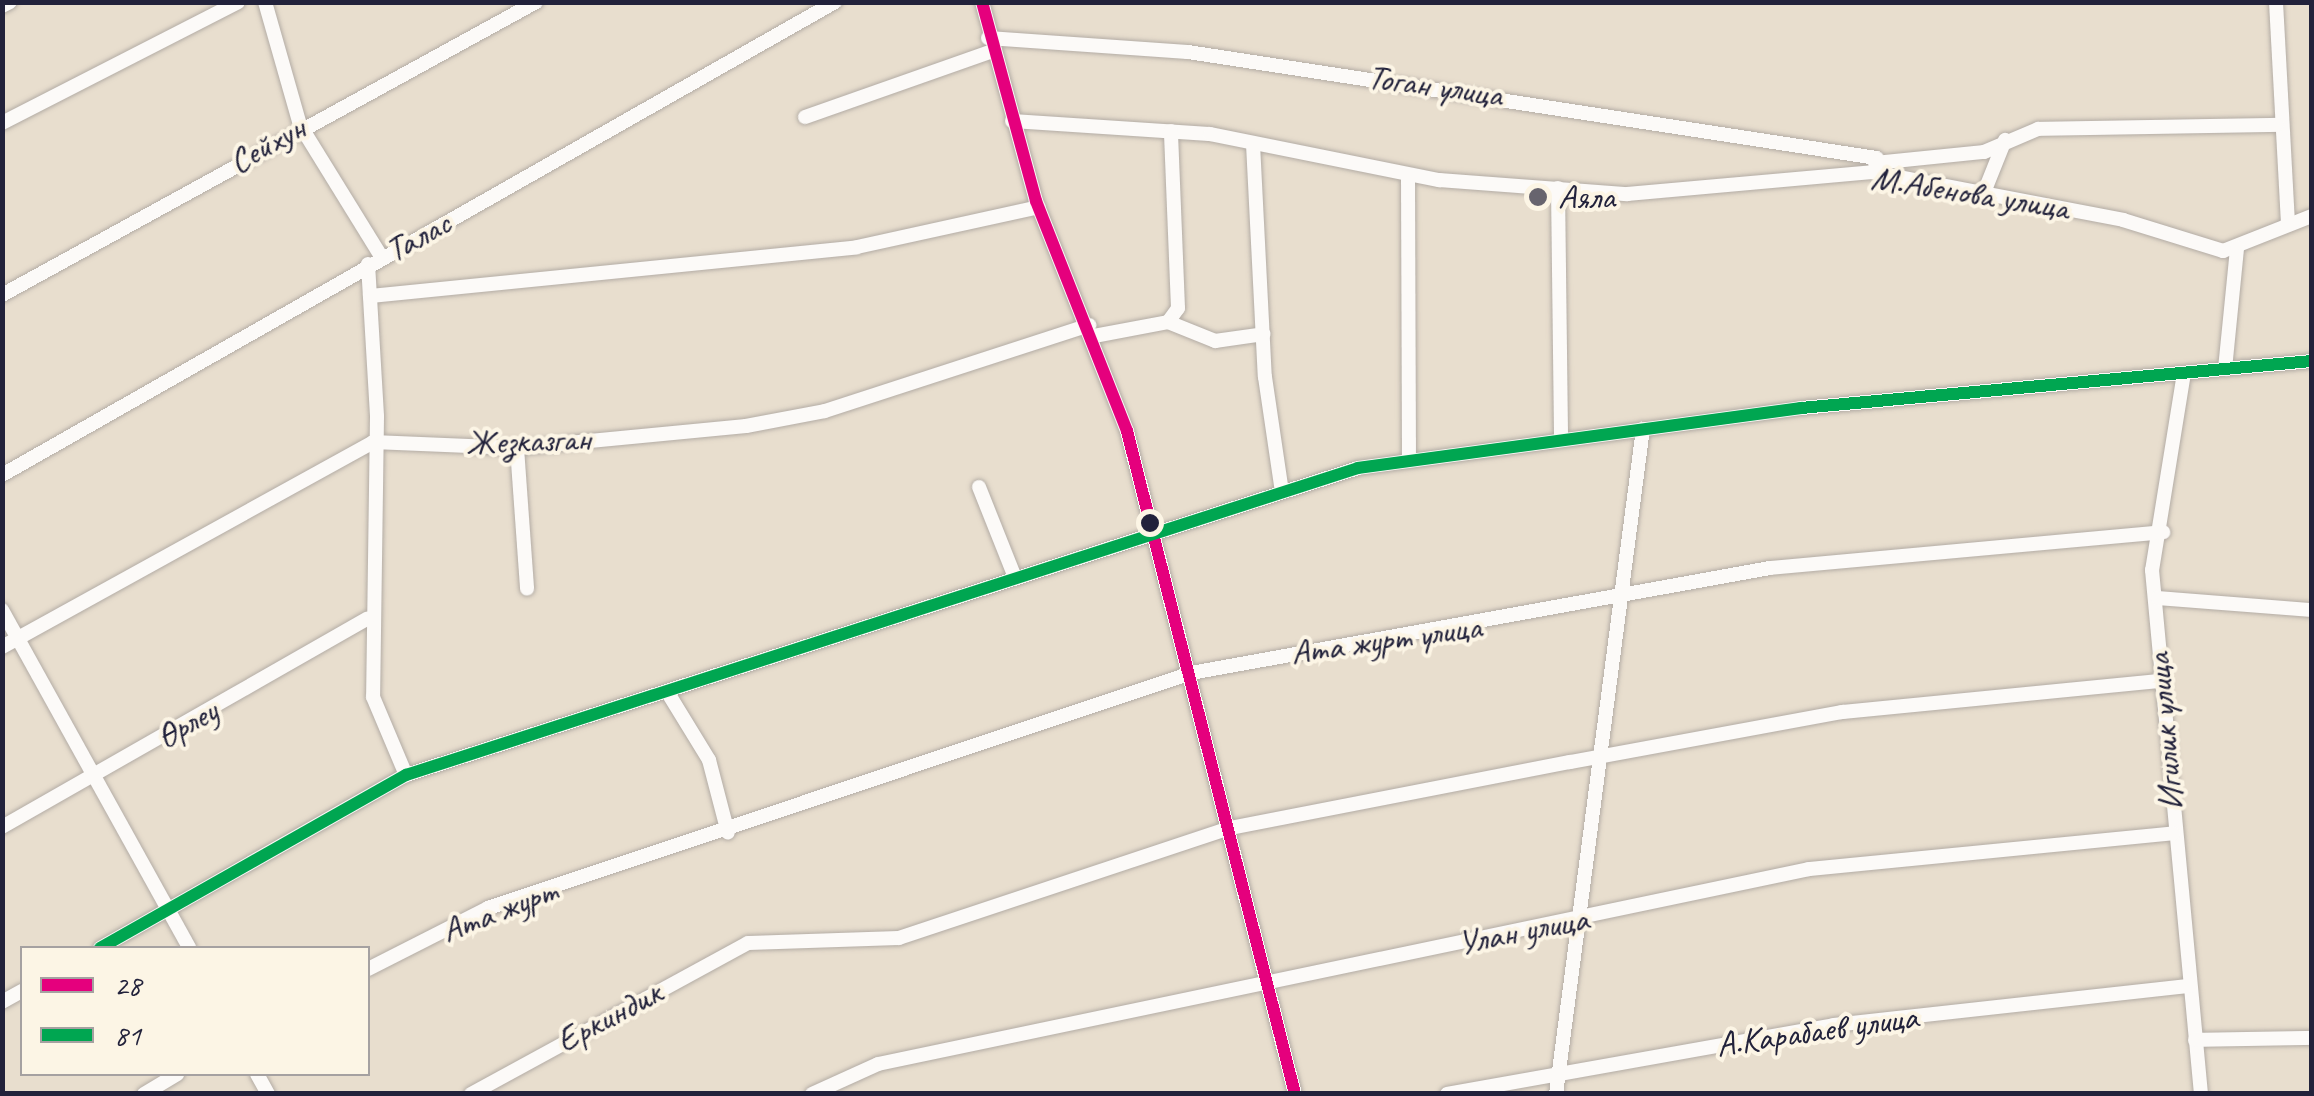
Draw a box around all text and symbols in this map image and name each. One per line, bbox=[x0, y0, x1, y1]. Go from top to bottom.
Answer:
street label: Тоган улица bbox=[1364, 56, 1506, 116]
street label: Сейхун bbox=[221, 107, 313, 183]
street label: М.Абенова улица bbox=[1868, 157, 2072, 229]
place label: Аяла bbox=[1558, 176, 1615, 218]
marker: Аяла bbox=[1527, 186, 1549, 208]
street label: Талас bbox=[378, 203, 458, 271]
street label: Жезказган bbox=[465, 418, 591, 464]
unlabelled marker bbox=[1140, 513, 1160, 533]
street label: Ата журт улица bbox=[1285, 605, 1487, 675]
street label: Игилик улица bbox=[2137, 650, 2193, 814]
street label: Өрлеу bbox=[149, 690, 225, 758]
street label: Ата журт bbox=[434, 869, 564, 953]
street label: Улан улица bbox=[1453, 898, 1593, 964]
legend bbox=[20, 946, 370, 1076]
text: 28 bbox=[114, 966, 141, 1004]
street label: Еркиндик bbox=[549, 972, 669, 1062]
street label: А.Карабаев улица bbox=[1713, 996, 1921, 1066]
text: 81 bbox=[114, 1016, 141, 1054]

